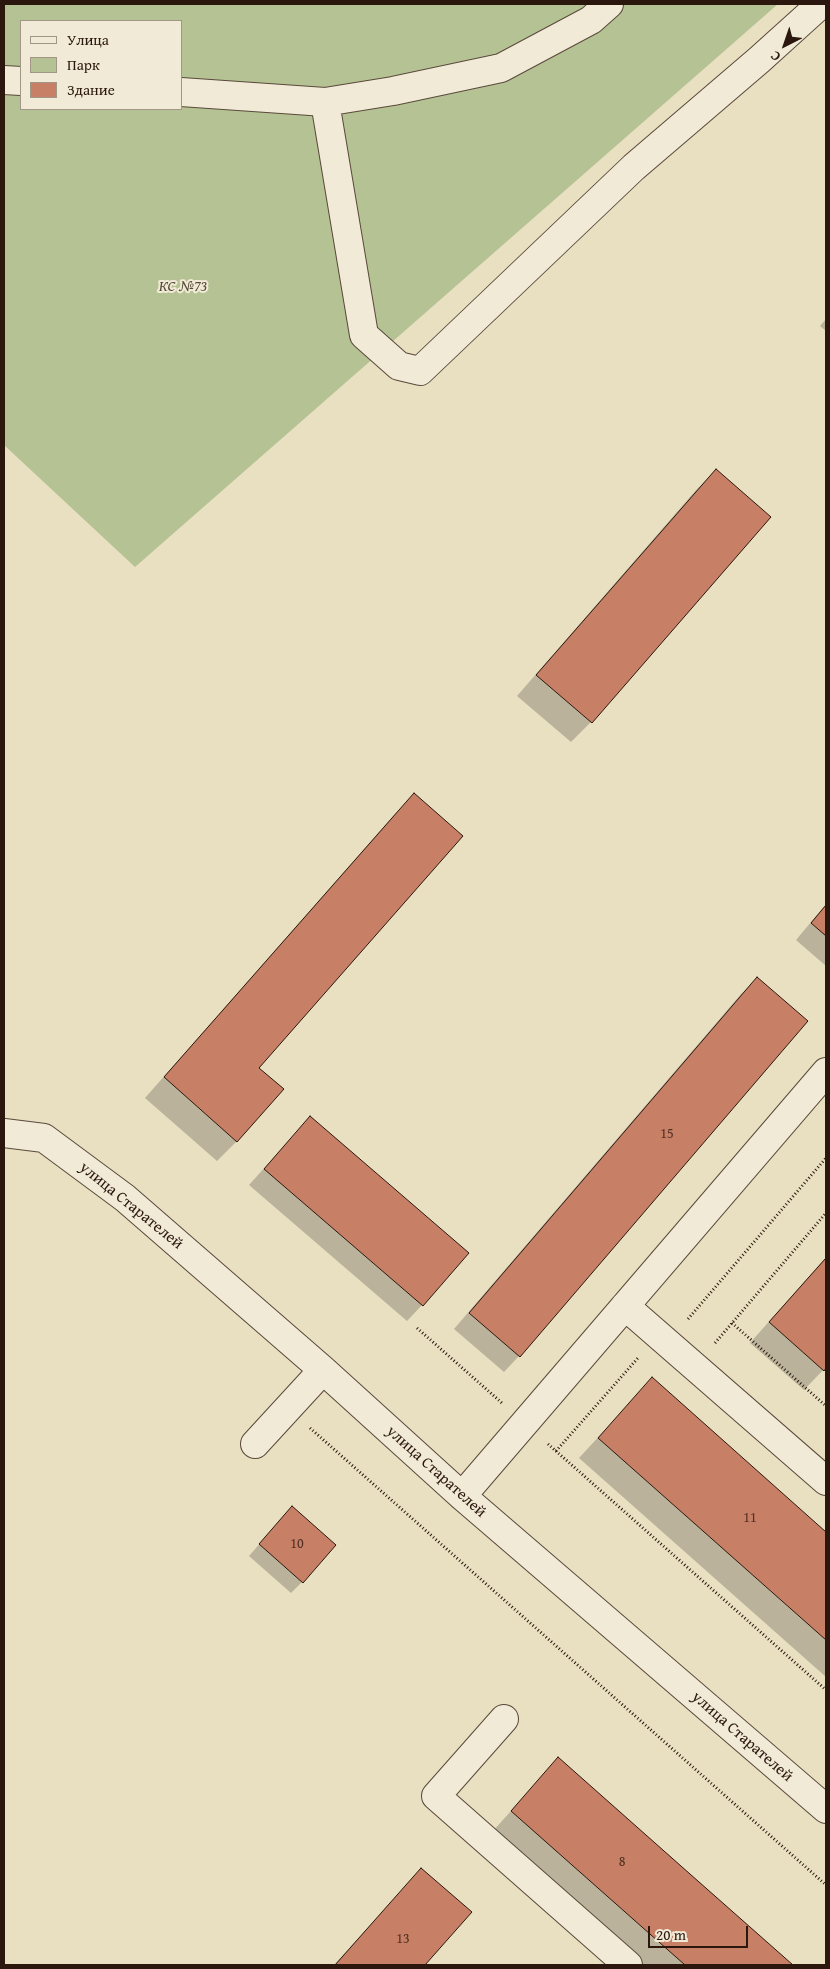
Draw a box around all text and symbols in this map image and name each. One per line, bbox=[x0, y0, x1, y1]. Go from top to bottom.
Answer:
legend bbox=[20, 20, 182, 110]
north arrow bbox=[760, 20, 810, 70]
text: Улица bbox=[67, 29, 109, 50]
text: С bbox=[766, 46, 785, 66]
text: Парк bbox=[67, 54, 100, 75]
text: Здание bbox=[67, 79, 115, 100]
park label: КС №73 bbox=[159, 277, 207, 297]
house number: 15 bbox=[660, 1126, 674, 1142]
street label: улица Старателей bbox=[75, 1158, 187, 1254]
street label: улица Старателей bbox=[382, 1422, 490, 1522]
house number: 11 bbox=[743, 1510, 757, 1526]
house number: 10 bbox=[290, 1536, 304, 1552]
street label: улица Старателей bbox=[687, 1688, 797, 1786]
house number: 8 bbox=[619, 1854, 625, 1870]
scale bar bbox=[650, 1916, 750, 1948]
text: 20 m bbox=[656, 1924, 686, 1945]
house number: 13 bbox=[396, 1931, 410, 1947]

